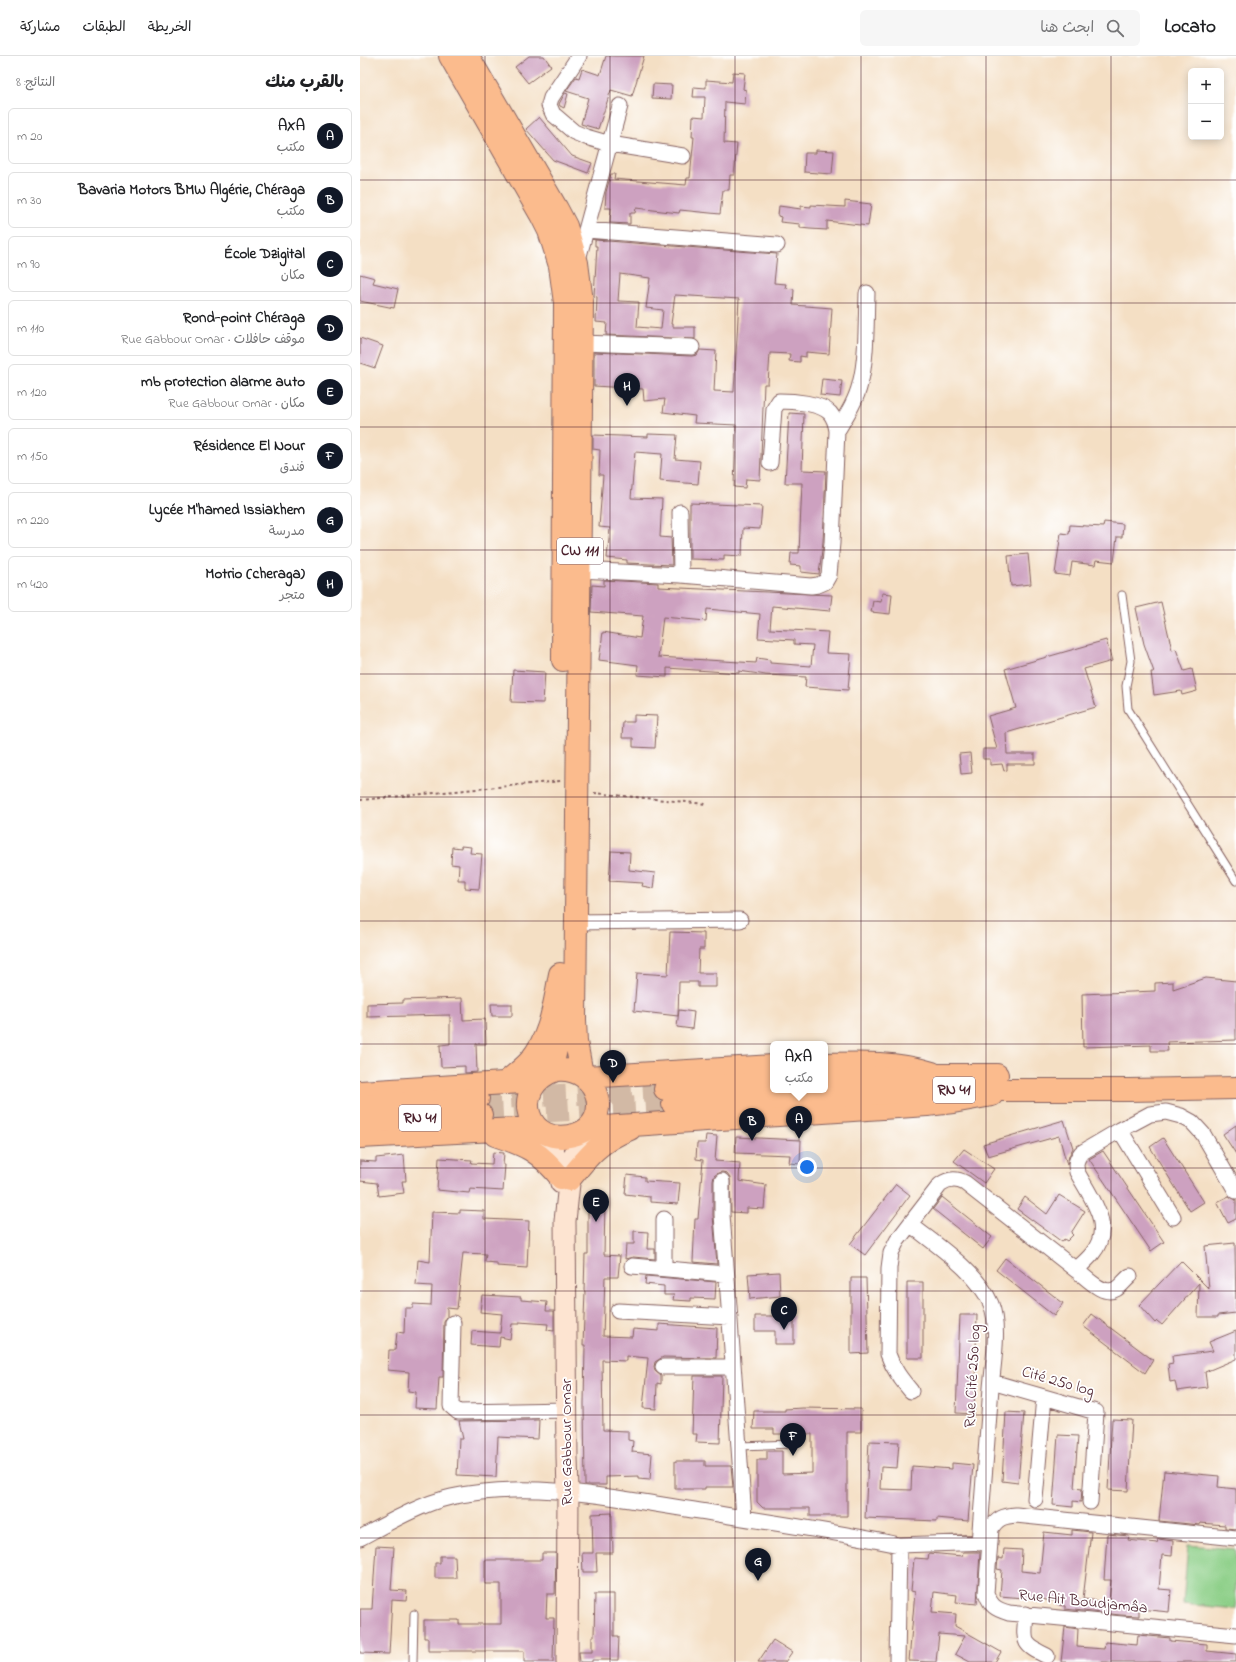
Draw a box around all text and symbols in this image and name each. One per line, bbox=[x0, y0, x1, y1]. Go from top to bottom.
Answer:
search box bbox=[860, 10, 1140, 46]
text: Locato bbox=[1164, 14, 1216, 41]
text: مشاركة bbox=[20, 17, 60, 38]
text: الطبقات bbox=[82, 17, 126, 38]
text: الخريطة bbox=[148, 17, 191, 38]
text: ابحث هنا bbox=[1040, 17, 1094, 39]
icon: search bbox=[1104, 17, 1126, 39]
map controls bbox=[1188, 68, 1224, 140]
button: + bbox=[1188, 68, 1224, 104]
text: بالقرب منك bbox=[265, 70, 344, 95]
text: النتائج: 8 bbox=[16, 73, 55, 92]
button: − bbox=[1188, 104, 1224, 140]
text: AXA bbox=[278, 115, 305, 137]
text: 20 m bbox=[17, 127, 42, 146]
text: A bbox=[326, 127, 334, 146]
text: مكتب bbox=[277, 138, 305, 157]
text: Bavaria Motors BMW Algérie, Chéraga bbox=[78, 179, 305, 201]
text: 30 m bbox=[17, 191, 41, 210]
text: B bbox=[326, 191, 334, 210]
text: مكتب bbox=[277, 202, 305, 221]
text: École Dzigital bbox=[224, 243, 305, 265]
text: 90 m bbox=[17, 255, 40, 274]
text: C bbox=[326, 255, 334, 274]
text: مكان bbox=[281, 266, 305, 285]
text: Rond-point Chéraga bbox=[183, 307, 305, 329]
text: 110 m bbox=[17, 319, 44, 338]
text: D bbox=[325, 319, 335, 338]
text: موقف حافلات · Rue Gabbour Omar bbox=[121, 330, 305, 349]
text: mb protection alarme auto bbox=[141, 371, 305, 393]
pin: H bbox=[614, 373, 640, 406]
text: 120 m bbox=[17, 383, 47, 402]
text: E bbox=[326, 383, 334, 402]
text: مكان · Rue Gabbour Omar bbox=[168, 394, 305, 413]
text: Résidence El Nour bbox=[194, 435, 305, 457]
text: 150 m bbox=[17, 447, 48, 466]
text: F bbox=[326, 447, 334, 466]
text: فندق bbox=[280, 458, 305, 477]
text: Lycée M'hamed Issiakhem bbox=[149, 499, 305, 521]
text: 220 m bbox=[17, 511, 49, 530]
text: G bbox=[326, 511, 334, 530]
text: مدرسة bbox=[269, 522, 305, 541]
road number: CW 111 bbox=[557, 538, 603, 564]
text: Motrio (cheraga) bbox=[205, 563, 305, 585]
text: 420 m bbox=[17, 575, 48, 594]
text: H bbox=[326, 575, 334, 594]
text: متجر bbox=[280, 586, 305, 605]
popup bbox=[770, 1041, 828, 1093]
text: AXA bbox=[785, 1046, 812, 1068]
pin: D bbox=[600, 1050, 626, 1083]
text: مكتب bbox=[785, 1069, 813, 1088]
road number: RN 41 bbox=[933, 1077, 975, 1103]
road number: RN 41 bbox=[399, 1105, 441, 1131]
pin: A bbox=[786, 1106, 812, 1139]
pin: B bbox=[739, 1108, 765, 1141]
your location bbox=[797, 1157, 817, 1177]
pin: E bbox=[583, 1189, 609, 1222]
pin: C bbox=[771, 1297, 797, 1330]
street label: Rue Cité 250 log bbox=[958, 1324, 988, 1428]
street label: Cité 250 log bbox=[1019, 1360, 1097, 1404]
street label: Rue Gabbour Omar bbox=[555, 1378, 579, 1506]
pin: F bbox=[780, 1423, 806, 1456]
pin: G bbox=[745, 1548, 771, 1581]
street label: Rue Ait Boudjamâa bbox=[1017, 1583, 1149, 1621]

